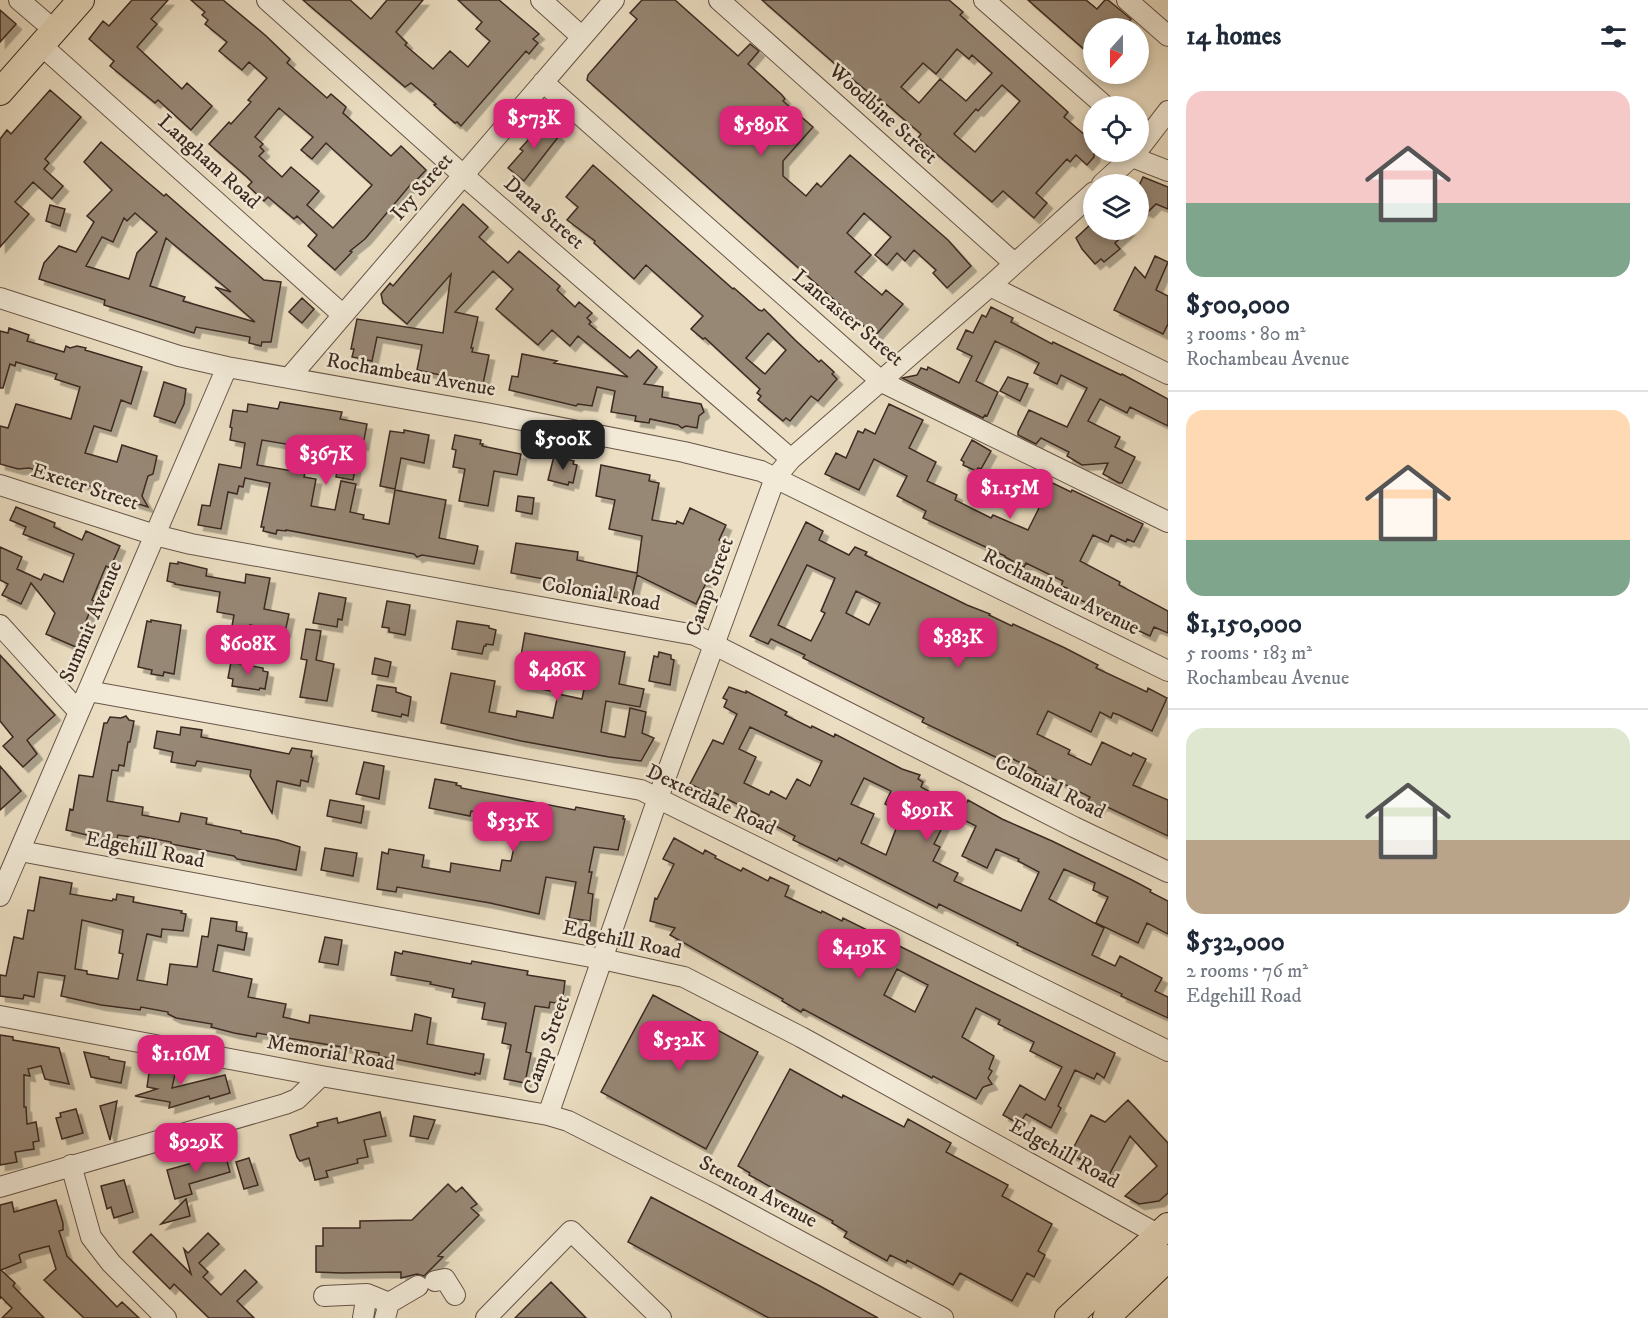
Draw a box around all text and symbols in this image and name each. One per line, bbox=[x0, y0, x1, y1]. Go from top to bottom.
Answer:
north arrow bbox=[1083, 18, 1149, 84]
map controls bbox=[1083, 18, 1149, 240]
text: 14 homes bbox=[1186, 20, 1281, 53]
icon: filters bbox=[1597, 20, 1630, 53]
street label: Woodbine Street bbox=[822, 57, 943, 170]
button: locate bbox=[1083, 96, 1149, 162]
pin: $573K bbox=[492, 99, 576, 150]
text: $573K bbox=[508, 106, 560, 131]
pin: $589K bbox=[719, 106, 803, 157]
street label: Langham Road bbox=[152, 109, 266, 215]
text: $589K bbox=[734, 113, 788, 138]
icon: home bbox=[1354, 130, 1462, 238]
street label: Ivy Street bbox=[385, 147, 459, 226]
street label: Dana Street bbox=[498, 171, 590, 255]
button: layers bbox=[1083, 174, 1149, 240]
street label: Lancaster Street bbox=[787, 264, 909, 372]
text: $500,000 bbox=[1186, 289, 1290, 322]
text: 3 rooms · 80 m² bbox=[1186, 322, 1306, 347]
street label: Rochambeau Avenue bbox=[324, 347, 498, 403]
text: Rochambeau Avenue bbox=[1186, 347, 1349, 372]
pin: $500K bbox=[521, 420, 605, 471]
text: $500K bbox=[535, 427, 591, 452]
pin: $367K bbox=[284, 435, 368, 486]
text: $367K bbox=[299, 442, 353, 467]
icon: home bbox=[1354, 449, 1462, 557]
street label: Exeter Street bbox=[28, 457, 142, 517]
pin: $1.15M bbox=[961, 469, 1059, 520]
text: $1.15M bbox=[981, 476, 1039, 501]
street label: Camp Street bbox=[680, 534, 740, 640]
street label: Rochambeau Avenue bbox=[978, 543, 1144, 641]
street label: Summit Avenue bbox=[54, 557, 128, 687]
street label: Colonial Road bbox=[540, 571, 663, 617]
text: $1,150,000 bbox=[1186, 608, 1302, 641]
pin: $383K bbox=[916, 618, 1000, 669]
pin: $608K bbox=[206, 625, 290, 676]
text: $383K bbox=[933, 625, 983, 650]
text: $608K bbox=[220, 632, 276, 657]
text: 5 rooms · 183 m² bbox=[1186, 641, 1312, 666]
pin: $486K bbox=[515, 651, 599, 702]
text: $486K bbox=[529, 658, 585, 683]
text: Rochambeau Avenue bbox=[1186, 666, 1349, 691]
street label: Colonial Road bbox=[990, 749, 1110, 825]
street label: Dexterdale Road bbox=[642, 759, 780, 842]
icon: home bbox=[1354, 767, 1462, 875]
pin: $991K bbox=[885, 791, 969, 842]
text: $991K bbox=[901, 798, 953, 823]
pin: $535K bbox=[471, 802, 555, 853]
text: $535K bbox=[487, 809, 539, 834]
street label: Edgehill Road bbox=[83, 826, 208, 874]
street label: Edgehill Road bbox=[560, 915, 685, 965]
text: $532,000 bbox=[1186, 926, 1285, 959]
pin: $419K bbox=[817, 929, 901, 980]
text: $419K bbox=[832, 936, 886, 961]
text: 2 rooms · 76 m² bbox=[1186, 959, 1308, 984]
text: Edgehill Road bbox=[1186, 984, 1302, 1009]
street label: Camp Street bbox=[518, 992, 576, 1098]
pin: $532K bbox=[637, 1021, 721, 1072]
text: $532K bbox=[653, 1028, 705, 1053]
street label: Memorial Road bbox=[265, 1029, 398, 1077]
pin: $1.16M bbox=[132, 1035, 230, 1086]
text: $1.16M bbox=[152, 1042, 210, 1067]
street label: Edgehill Road bbox=[1005, 1113, 1124, 1195]
pin: $929K bbox=[154, 1123, 238, 1174]
text: $929K bbox=[169, 1130, 223, 1155]
street label: Stenton Avenue bbox=[694, 1150, 822, 1234]

